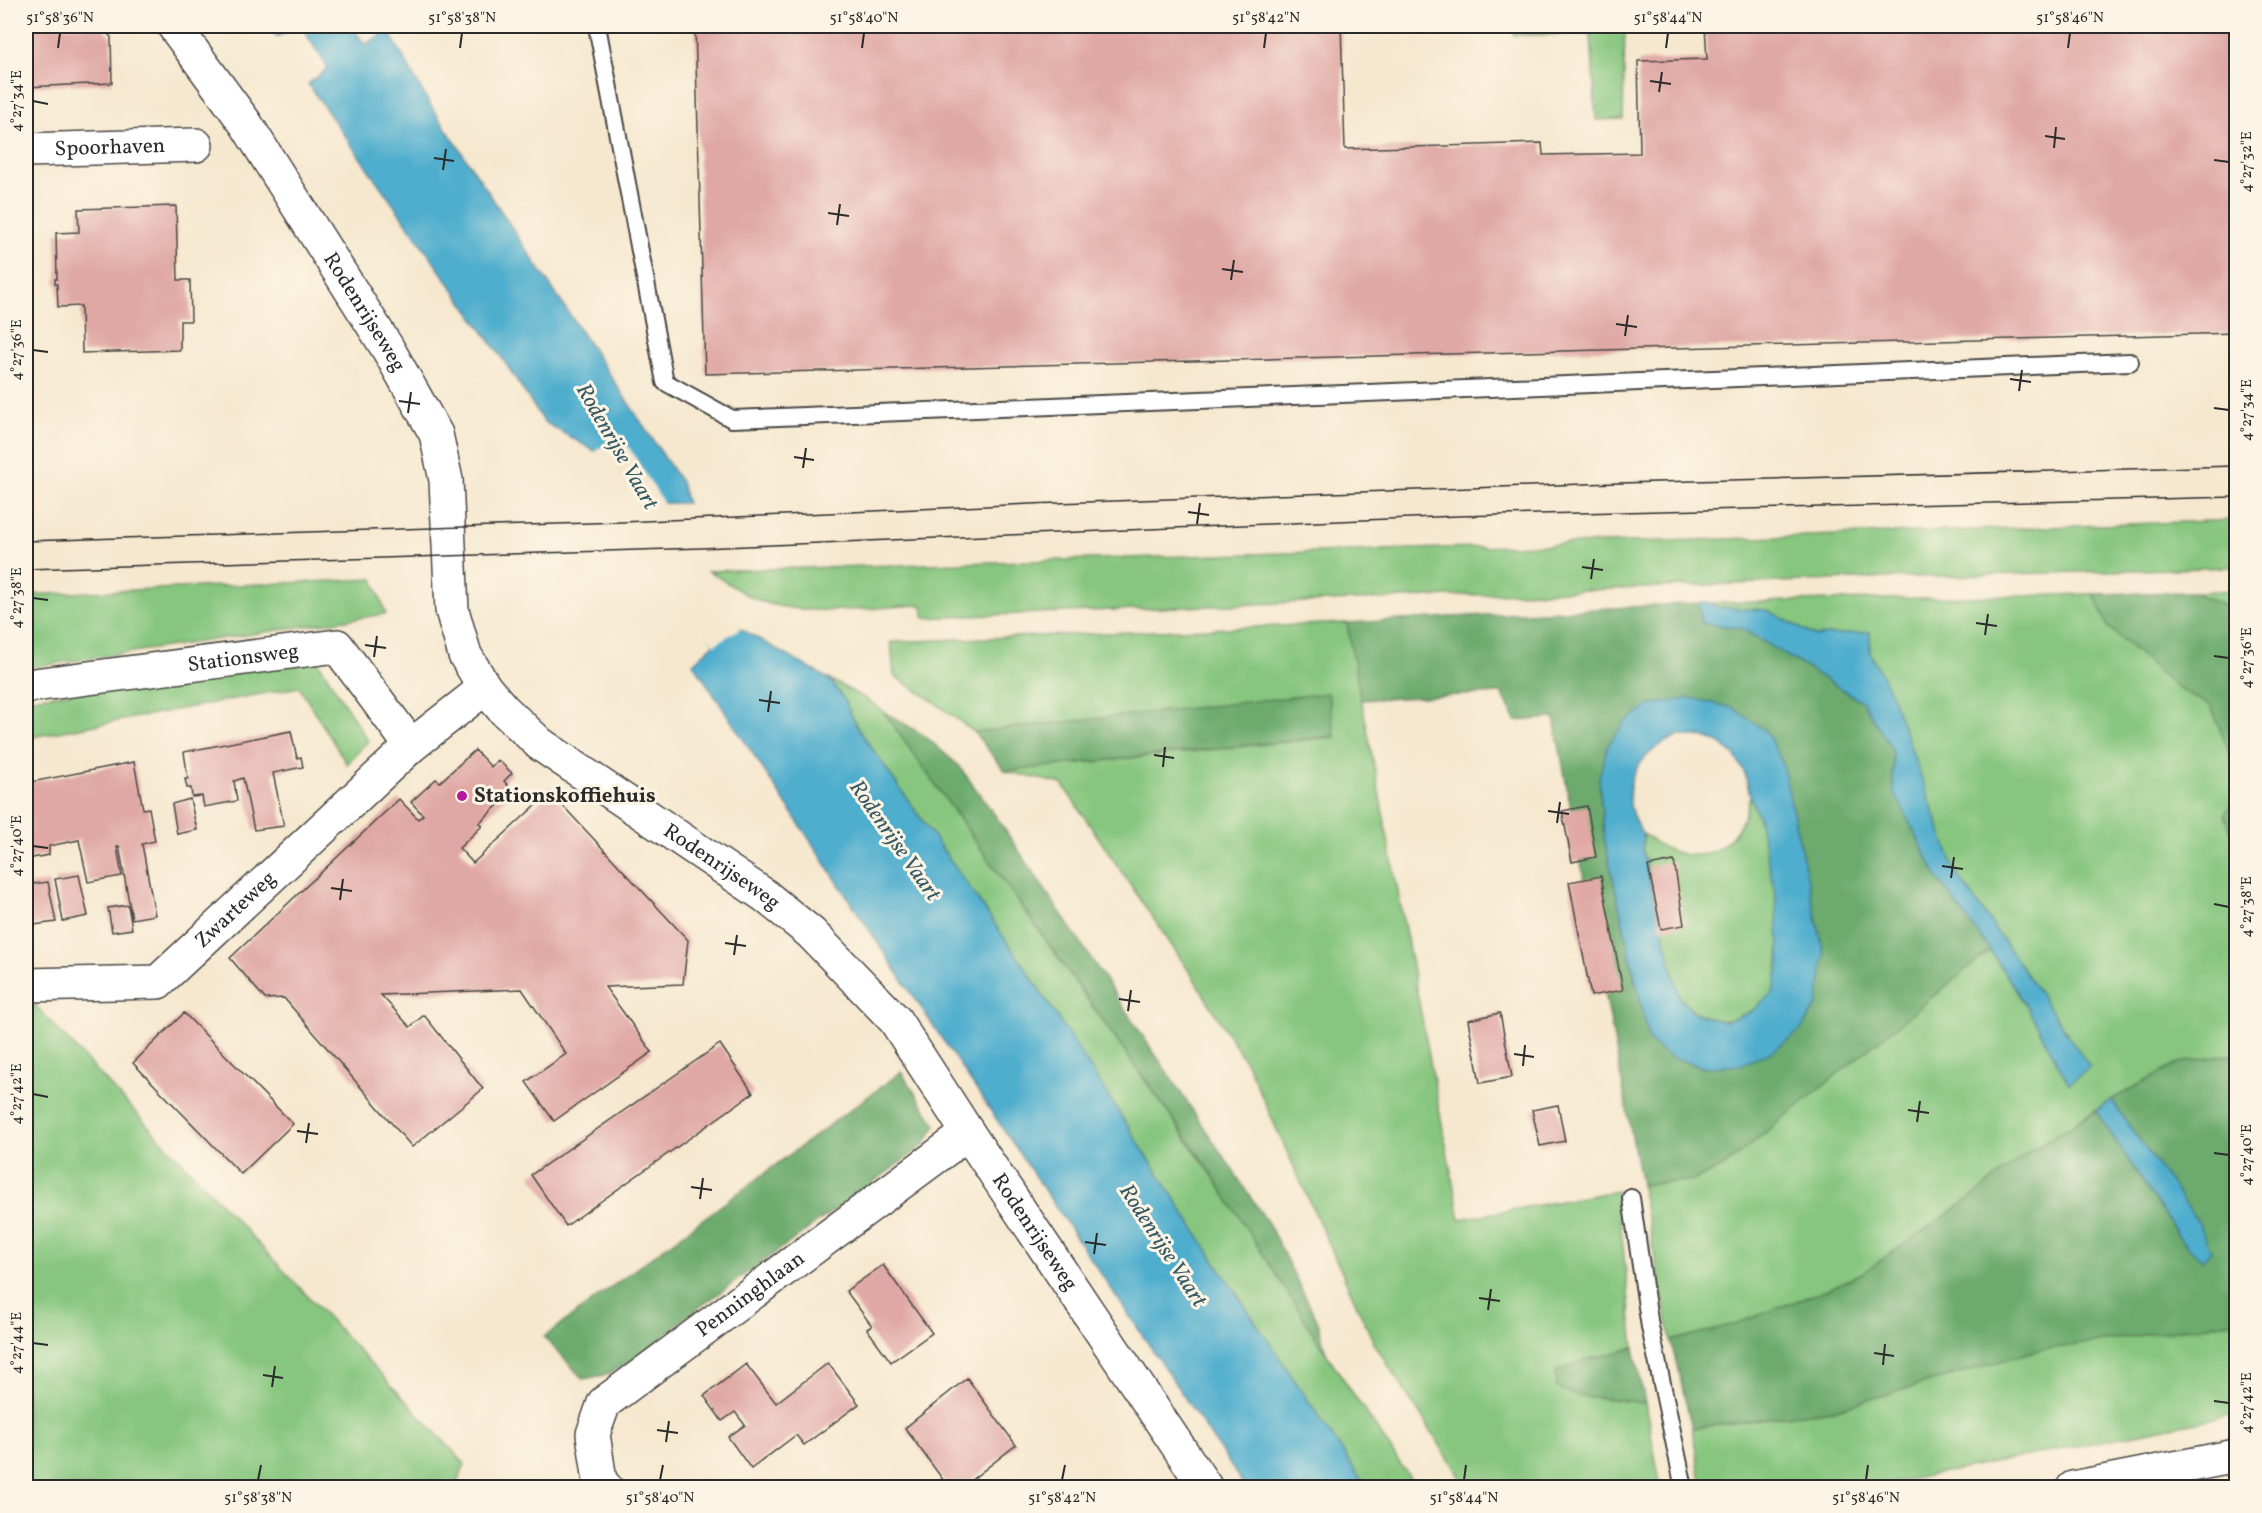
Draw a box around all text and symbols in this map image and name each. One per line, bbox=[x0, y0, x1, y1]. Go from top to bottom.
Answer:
text: 51°58'36"N bbox=[26, 8, 94, 29]
text: 51°58'38"N bbox=[428, 8, 496, 29]
text: 51°58'40"N bbox=[830, 8, 898, 29]
text: 51°58'42"N bbox=[1232, 8, 1300, 29]
text: 51°58'44"N bbox=[1634, 8, 1703, 29]
text: 51°58'46"N bbox=[2036, 8, 2104, 29]
text: 4°27'34"E bbox=[7, 70, 28, 132]
street label: Spoorhaven bbox=[54, 131, 166, 164]
text: 4°27'32"E bbox=[2237, 131, 2258, 193]
street label: Rodenrijseweg bbox=[316, 247, 413, 377]
text: 4°27'36"E bbox=[7, 319, 28, 381]
water label: Rodenrijse Vaart bbox=[567, 378, 665, 517]
text: 4°27'34"E bbox=[2237, 379, 2258, 441]
text: 4°27'38"E bbox=[7, 567, 28, 629]
text: 4°27'36"E bbox=[2237, 627, 2258, 689]
street label: Stationsweg bbox=[186, 637, 301, 680]
water label: Rodenrijse Vaart bbox=[841, 774, 948, 909]
place label: Stationskoffiehuis bbox=[474, 782, 656, 811]
marker: Stationskoffiehuis bbox=[455, 789, 469, 803]
text: 4°27'40"E bbox=[7, 815, 28, 877]
street label: Rodenrijseweg bbox=[658, 817, 787, 917]
street label: Zwarteweg bbox=[189, 865, 282, 955]
text: 4°27'38"E bbox=[2237, 876, 2258, 938]
text: 4°27'42"E bbox=[7, 1063, 28, 1125]
text: 4°27'40"E bbox=[2237, 1124, 2258, 1186]
street label: Rodenrijseweg bbox=[985, 1168, 1084, 1297]
water label: Rodenrijse Vaart bbox=[1111, 1178, 1214, 1314]
street label: Penninghlaan bbox=[690, 1244, 811, 1344]
text: 4°27'44"E bbox=[7, 1312, 28, 1374]
text: 4°27'42"E bbox=[2237, 1372, 2258, 1434]
text: 51°58'38"N bbox=[224, 1488, 292, 1509]
text: 51°58'40"N bbox=[626, 1488, 694, 1509]
text: 51°58'42"N bbox=[1028, 1488, 1096, 1509]
text: 51°58'44"N bbox=[1430, 1488, 1499, 1509]
text: 51°58'46"N bbox=[1832, 1488, 1900, 1509]

